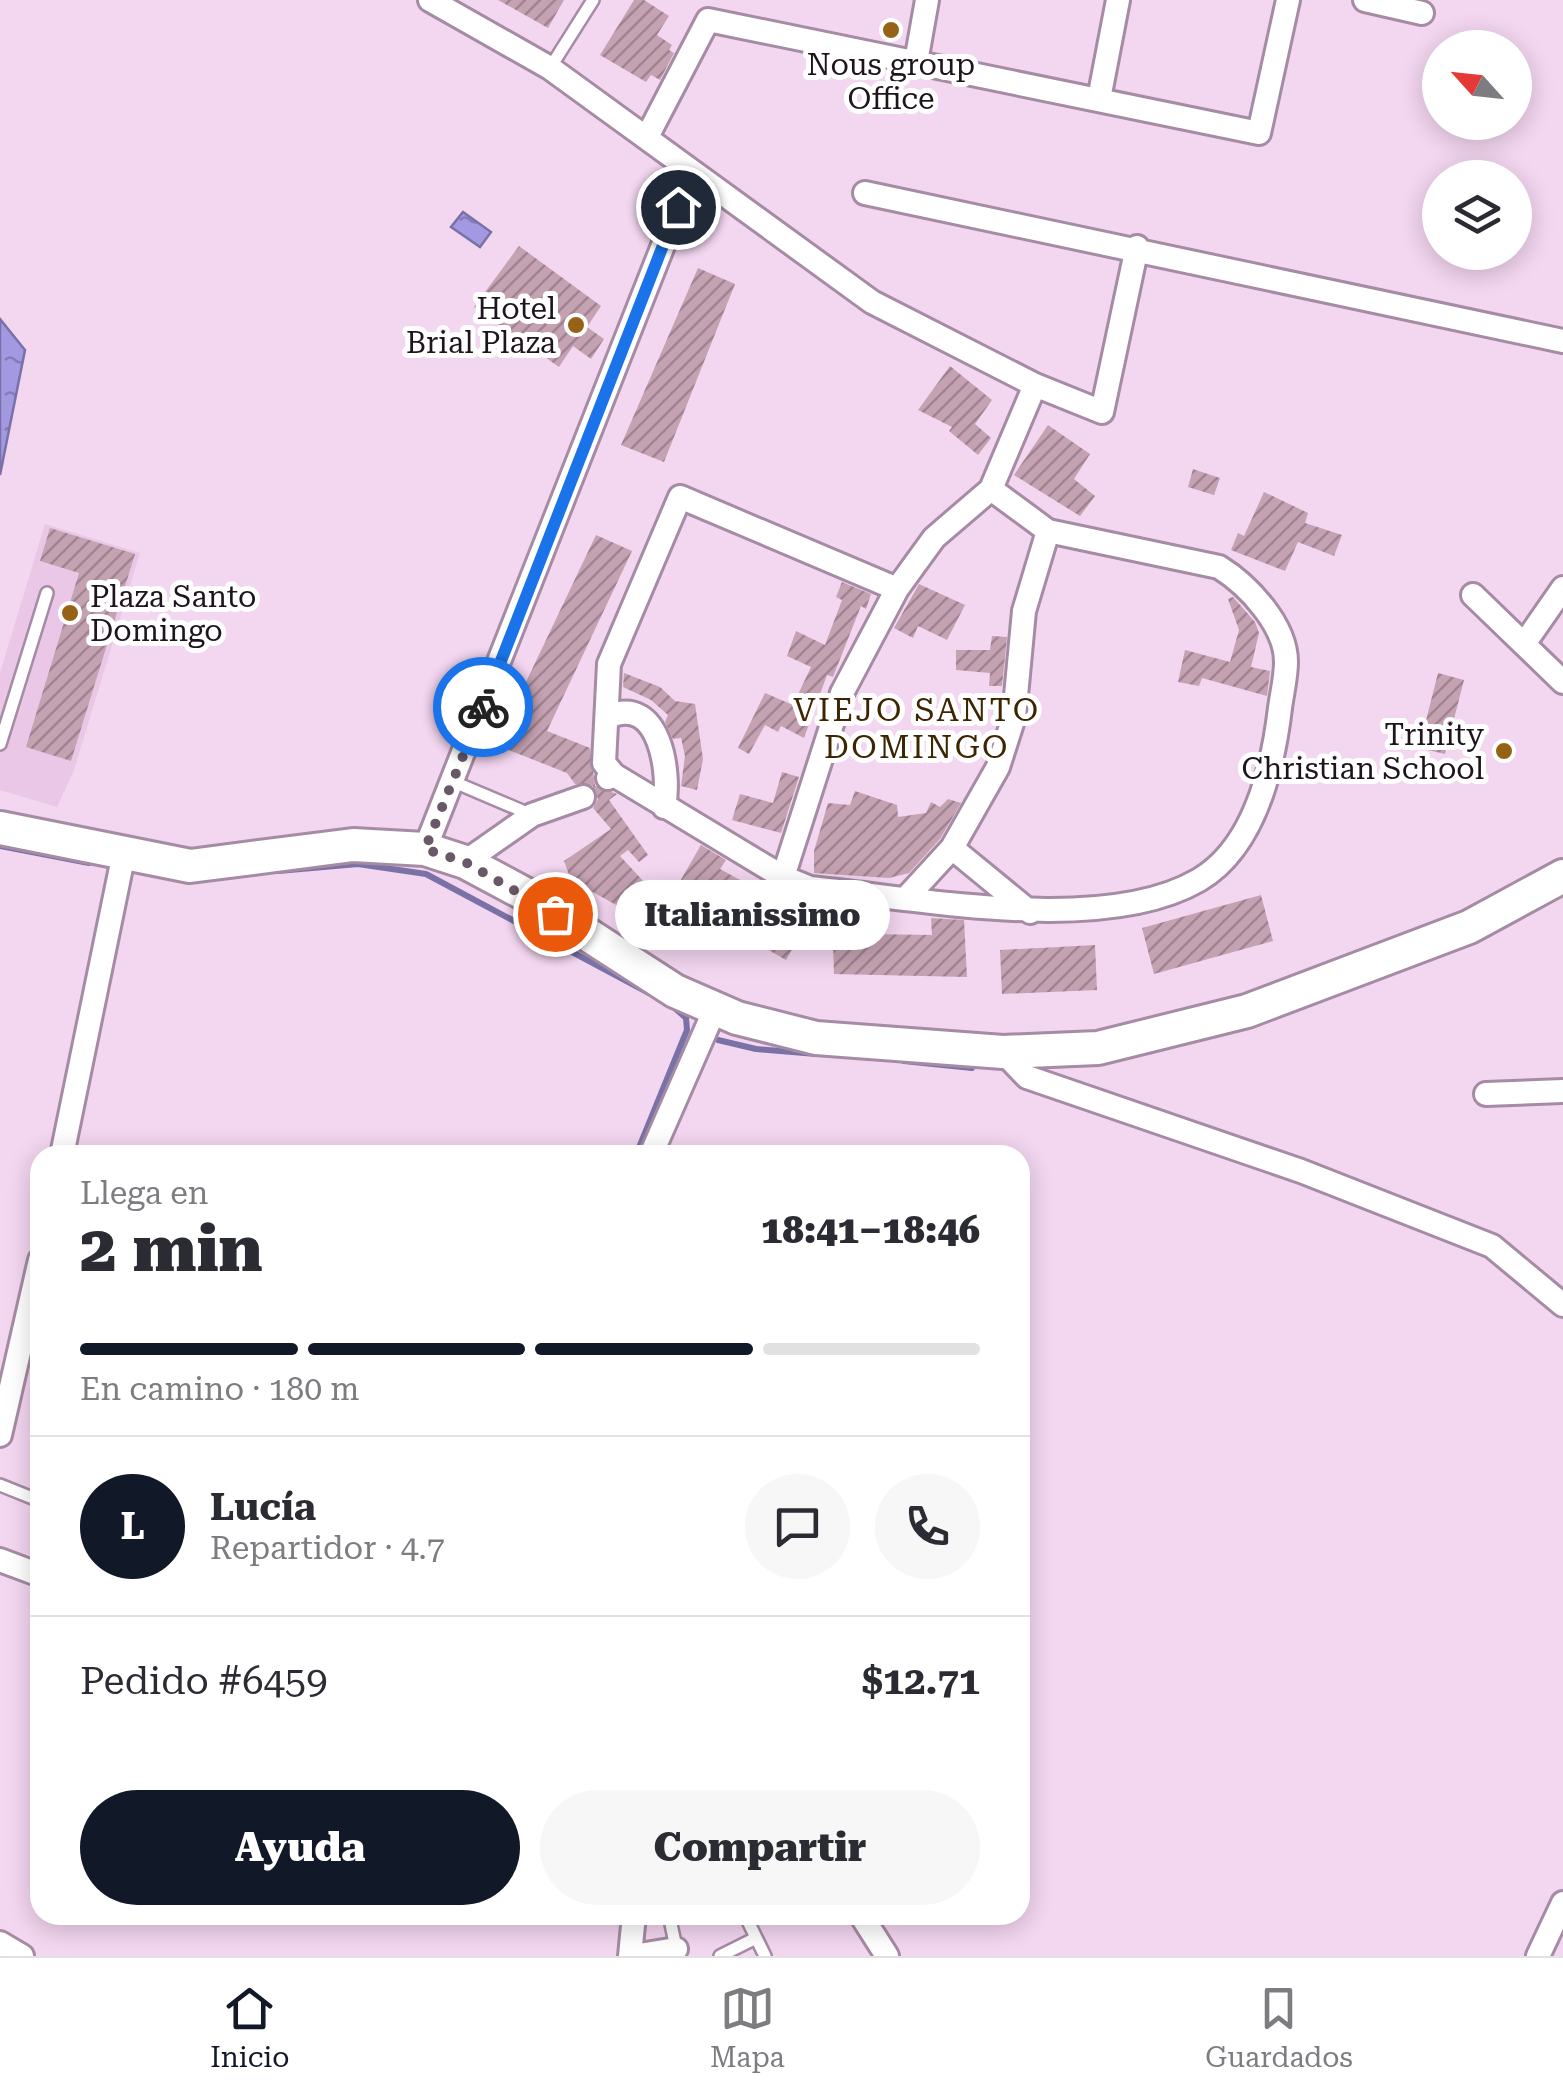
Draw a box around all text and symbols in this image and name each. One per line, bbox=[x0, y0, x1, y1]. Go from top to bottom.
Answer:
marker: Nous group Office bbox=[880, 19, 902, 41]
north arrow bbox=[1422, 30, 1532, 140]
map controls bbox=[1422, 30, 1532, 270]
place label: Nous group Office bbox=[807, 47, 975, 116]
button: layers bbox=[1422, 160, 1532, 270]
pin bbox=[636, 165, 721, 250]
icon: home bbox=[651, 180, 706, 235]
place label: Hotel Brial Plaza bbox=[406, 291, 556, 360]
marker: Hotel Brial Plaza bbox=[565, 314, 587, 336]
place label: Plaza Santo Domingo bbox=[90, 579, 256, 648]
marker: Plaza Santo Domingo bbox=[59, 602, 81, 624]
courier bbox=[433, 657, 533, 757]
icon: bike bbox=[456, 680, 511, 735]
district label: VIEJO SANTO DOMINGO bbox=[793, 691, 1041, 766]
place label: Trinity Christian School bbox=[1241, 717, 1484, 786]
marker: Trinity Christian School bbox=[1493, 740, 1515, 762]
pin bbox=[513, 872, 598, 957]
callout: Italianissimo bbox=[615, 879, 890, 949]
icon: bag bbox=[528, 887, 583, 942]
text: Italianissimo bbox=[645, 896, 860, 934]
text: Llega en bbox=[80, 1174, 208, 1212]
text: 18:41–18:46 bbox=[761, 1208, 980, 1252]
text: 2 min bbox=[80, 1211, 263, 1287]
text: En camino · 180 m bbox=[80, 1370, 360, 1408]
button: chat bbox=[745, 1474, 850, 1579]
button: phone bbox=[875, 1474, 980, 1579]
text: Lucía bbox=[210, 1485, 316, 1529]
text: L bbox=[120, 1504, 145, 1548]
text: Repartidor · 4.7 bbox=[210, 1529, 445, 1567]
text: Pedido #6459 bbox=[80, 1659, 327, 1703]
text: $12.71 bbox=[862, 1659, 980, 1703]
button: Ayuda bbox=[80, 1790, 520, 1905]
button: Compartir bbox=[540, 1790, 980, 1905]
tab: Inicio bbox=[210, 1981, 289, 2074]
tab: Mapa bbox=[710, 1981, 785, 2074]
tab: Guardados bbox=[1205, 1981, 1353, 2074]

